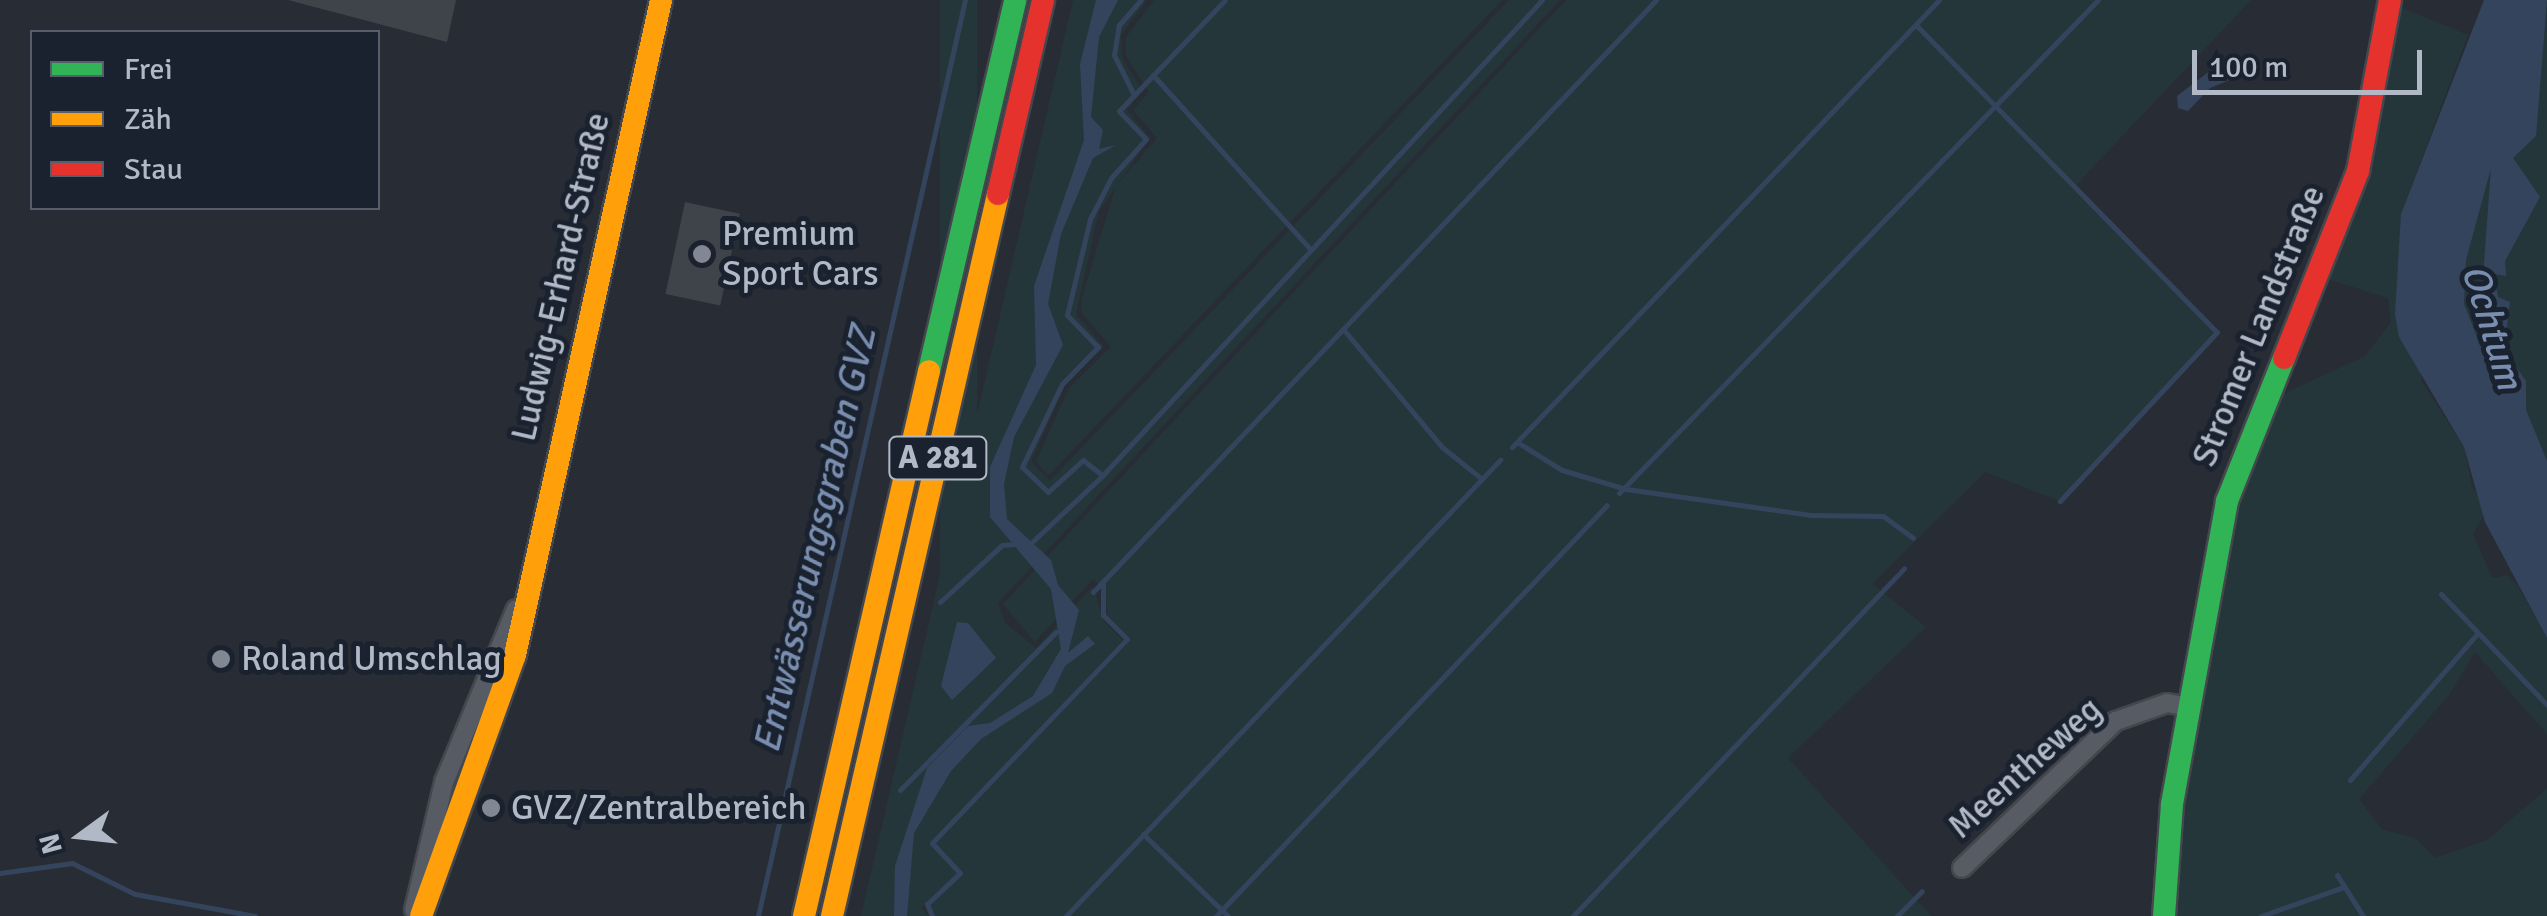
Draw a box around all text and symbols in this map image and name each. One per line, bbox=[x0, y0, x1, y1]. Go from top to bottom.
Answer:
legend bbox=[30, 30, 380, 210]
scale bar bbox=[2197, 30, 2427, 92]
text: 100 m bbox=[2209, 49, 2288, 86]
text: Frei bbox=[124, 51, 173, 88]
text: Zäh bbox=[124, 101, 172, 138]
street label: Ludwig-Erhard-Straße bbox=[503, 109, 619, 445]
text: Stau bbox=[124, 151, 183, 188]
street label: Stromer Landstraße bbox=[2184, 180, 2334, 472]
place label: Premium Sport Cars bbox=[722, 213, 879, 295]
marker: Premium Sport Cars bbox=[691, 243, 713, 265]
water label: Ochtum bbox=[2451, 259, 2533, 395]
water label: Entwässerungsgraben GVZ bbox=[744, 323, 886, 757]
road number: A 281 bbox=[888, 431, 988, 485]
place label: Roland Umschlag bbox=[241, 638, 502, 680]
marker: Roland Umschlag bbox=[210, 648, 232, 670]
street label: Meentheweg bbox=[1940, 688, 2110, 848]
north arrow bbox=[30, 786, 130, 886]
place label: GVZ/Zentralbereich bbox=[511, 787, 807, 829]
marker: GVZ/Zentralbereich bbox=[480, 797, 502, 819]
text: N bbox=[32, 830, 70, 858]

